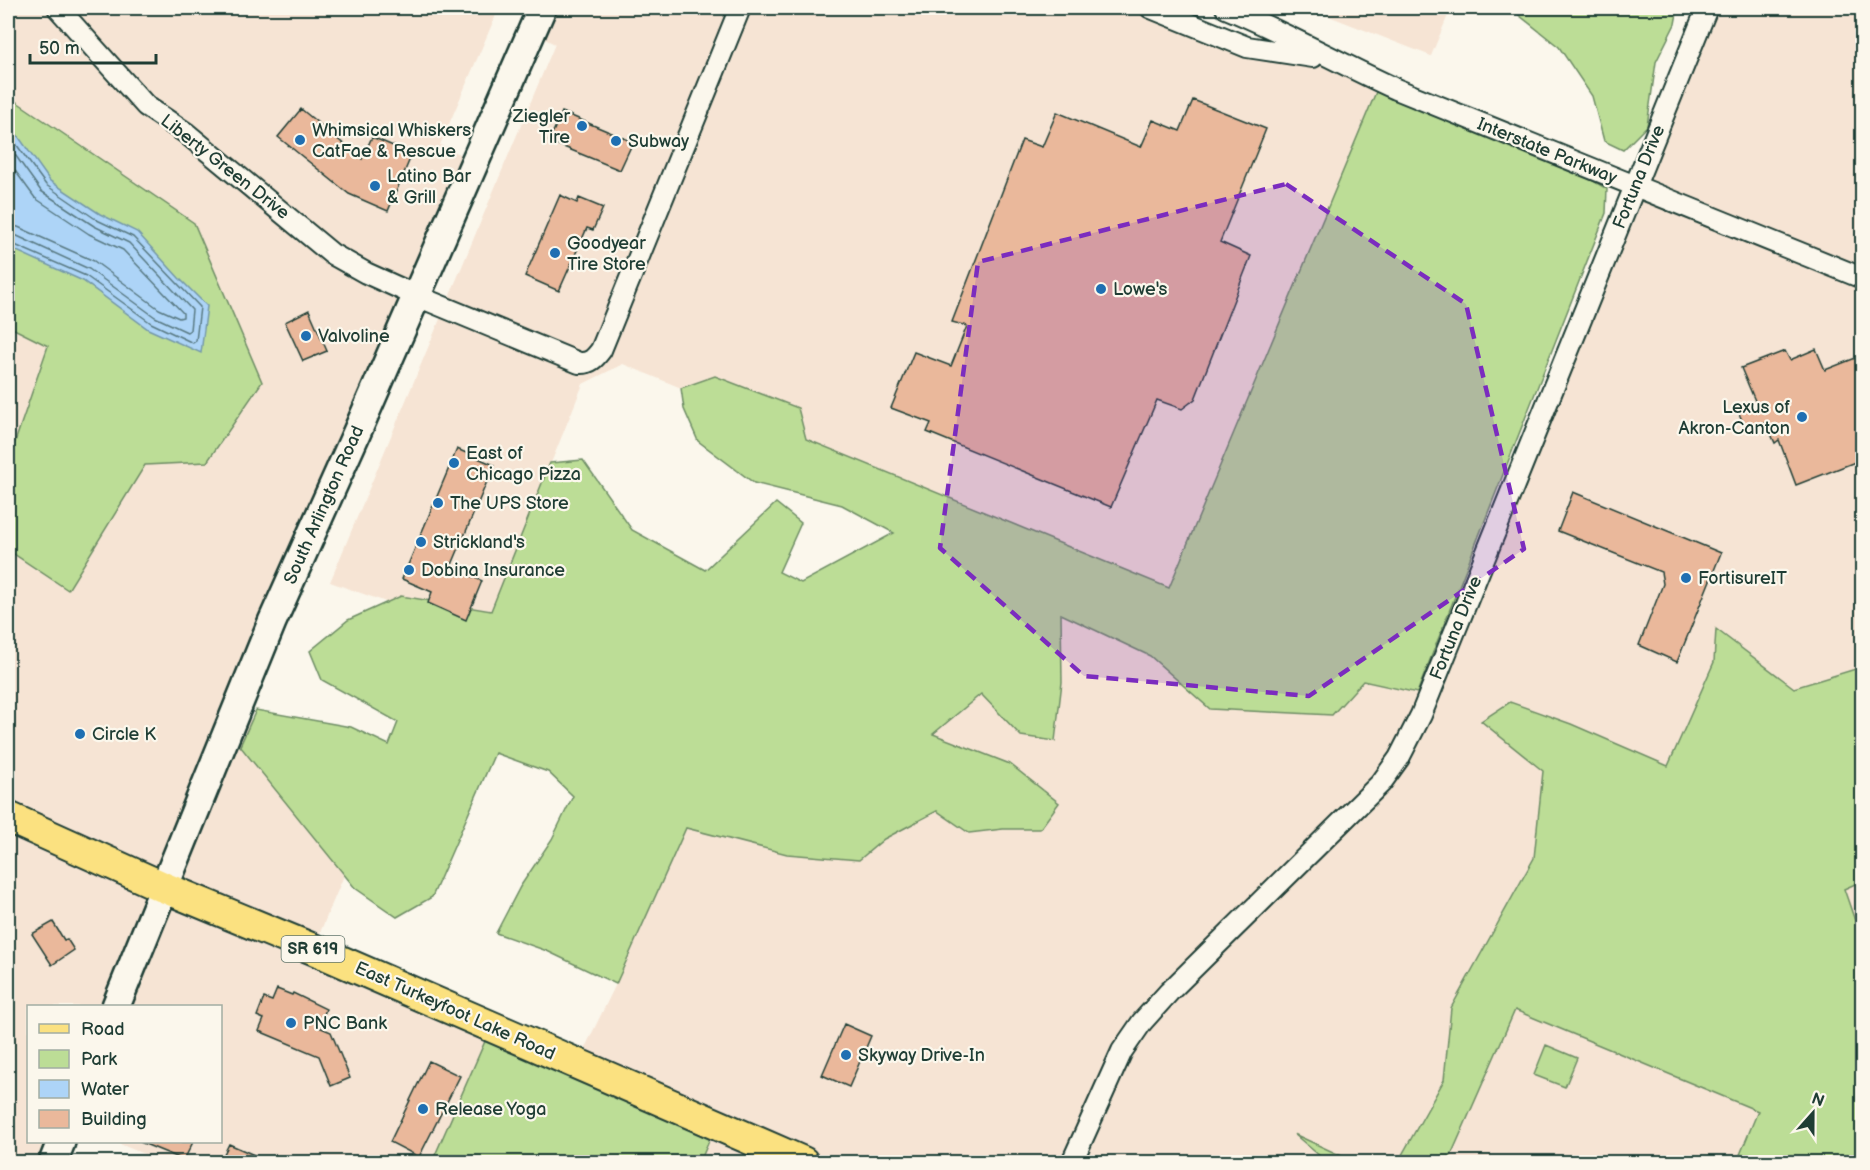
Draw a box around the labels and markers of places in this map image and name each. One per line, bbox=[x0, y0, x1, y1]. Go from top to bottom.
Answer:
place label: Ziegler Tire bbox=[512, 106, 570, 148]
marker: Ziegler Tire bbox=[575, 119, 589, 133]
place label: Whimsical Whiskers CatFae & Rescue bbox=[312, 120, 471, 162]
place label: Subway bbox=[628, 131, 690, 152]
marker: Whimsical Whiskers CatFae & Rescue bbox=[293, 133, 307, 147]
marker: Subway bbox=[609, 134, 623, 148]
place label: Latino Bar & Grill bbox=[387, 166, 471, 208]
marker: Latino Bar & Grill bbox=[368, 179, 382, 193]
place label: Goodyear Tire Store bbox=[567, 233, 646, 275]
marker: Goodyear Tire Store bbox=[548, 246, 562, 260]
place label: Lowe's bbox=[1113, 279, 1167, 300]
marker: Lowe's bbox=[1094, 282, 1108, 296]
place label: Valvoline bbox=[318, 326, 390, 347]
marker: Valvoline bbox=[299, 329, 313, 343]
place label: Lexus of Akron-Canton bbox=[1679, 397, 1790, 439]
marker: Lexus of Akron-Canton bbox=[1795, 410, 1809, 424]
place label: East of Chicago Pizza bbox=[466, 443, 581, 485]
marker: East of Chicago Pizza bbox=[447, 456, 461, 470]
place label: The UPS Store bbox=[450, 493, 569, 514]
marker: The UPS Store bbox=[431, 496, 445, 510]
place label: Strickland's bbox=[433, 532, 525, 553]
marker: Strickland's bbox=[414, 535, 428, 549]
place label: Dobina Insurance bbox=[421, 560, 565, 581]
marker: Dobina Insurance bbox=[402, 563, 416, 577]
place label: FortisureIT bbox=[1698, 568, 1787, 589]
marker: FortisureIT bbox=[1679, 571, 1693, 585]
place label: Circle K bbox=[92, 724, 156, 745]
marker: Circle K bbox=[73, 727, 87, 741]
place label: PNC Bank bbox=[303, 1013, 387, 1034]
marker: PNC Bank bbox=[284, 1016, 298, 1030]
place label: Skyway Drive-In bbox=[858, 1045, 985, 1066]
marker: Skyway Drive-In bbox=[839, 1048, 853, 1062]
place label: Release Yoga bbox=[435, 1099, 546, 1120]
marker: Release Yoga bbox=[416, 1102, 430, 1116]

